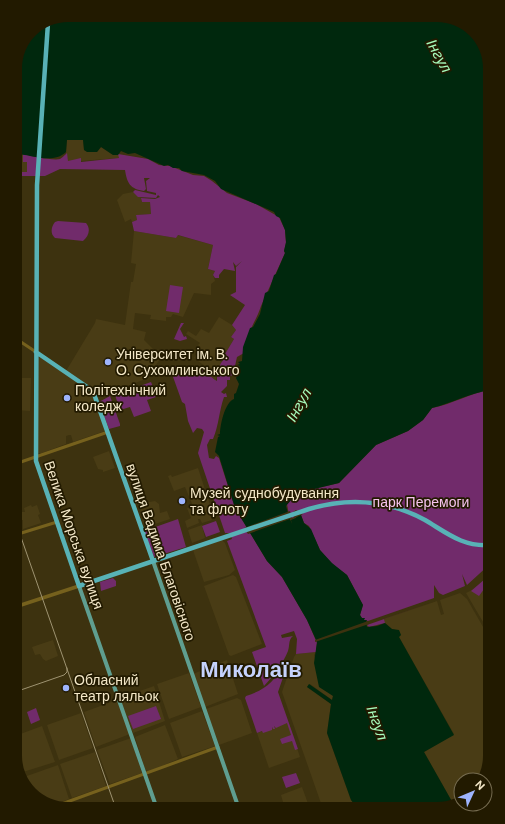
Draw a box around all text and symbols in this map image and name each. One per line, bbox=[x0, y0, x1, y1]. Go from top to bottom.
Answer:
water label: Інгул bbox=[422, 36, 457, 77]
place label: Університет ім. В. О. Сухомлинського bbox=[116, 345, 240, 379]
marker: Університет ім. В. О. Сухомлинського bbox=[103, 357, 113, 367]
place label: Політехнічний коледж bbox=[75, 381, 166, 415]
water label: Інгул bbox=[282, 384, 317, 425]
marker: Політехнічний коледж bbox=[62, 393, 72, 403]
street label: Велика Морська вулиця bbox=[40, 458, 108, 612]
street label: вулиця Вадима Благовісного bbox=[122, 461, 200, 643]
place label: Музей суднобудування та флоту bbox=[190, 484, 339, 518]
park label: парк Перемоги bbox=[373, 493, 469, 511]
marker: Музей суднобудування та флоту bbox=[177, 496, 187, 506]
district label: Миколаїв bbox=[200, 655, 302, 684]
place label: Обласний театр ляльок bbox=[74, 671, 159, 705]
marker: Обласний театр ляльок bbox=[61, 683, 71, 693]
water label: Інгул bbox=[362, 703, 393, 744]
north arrow bbox=[453, 772, 493, 812]
text: N bbox=[472, 777, 488, 793]

